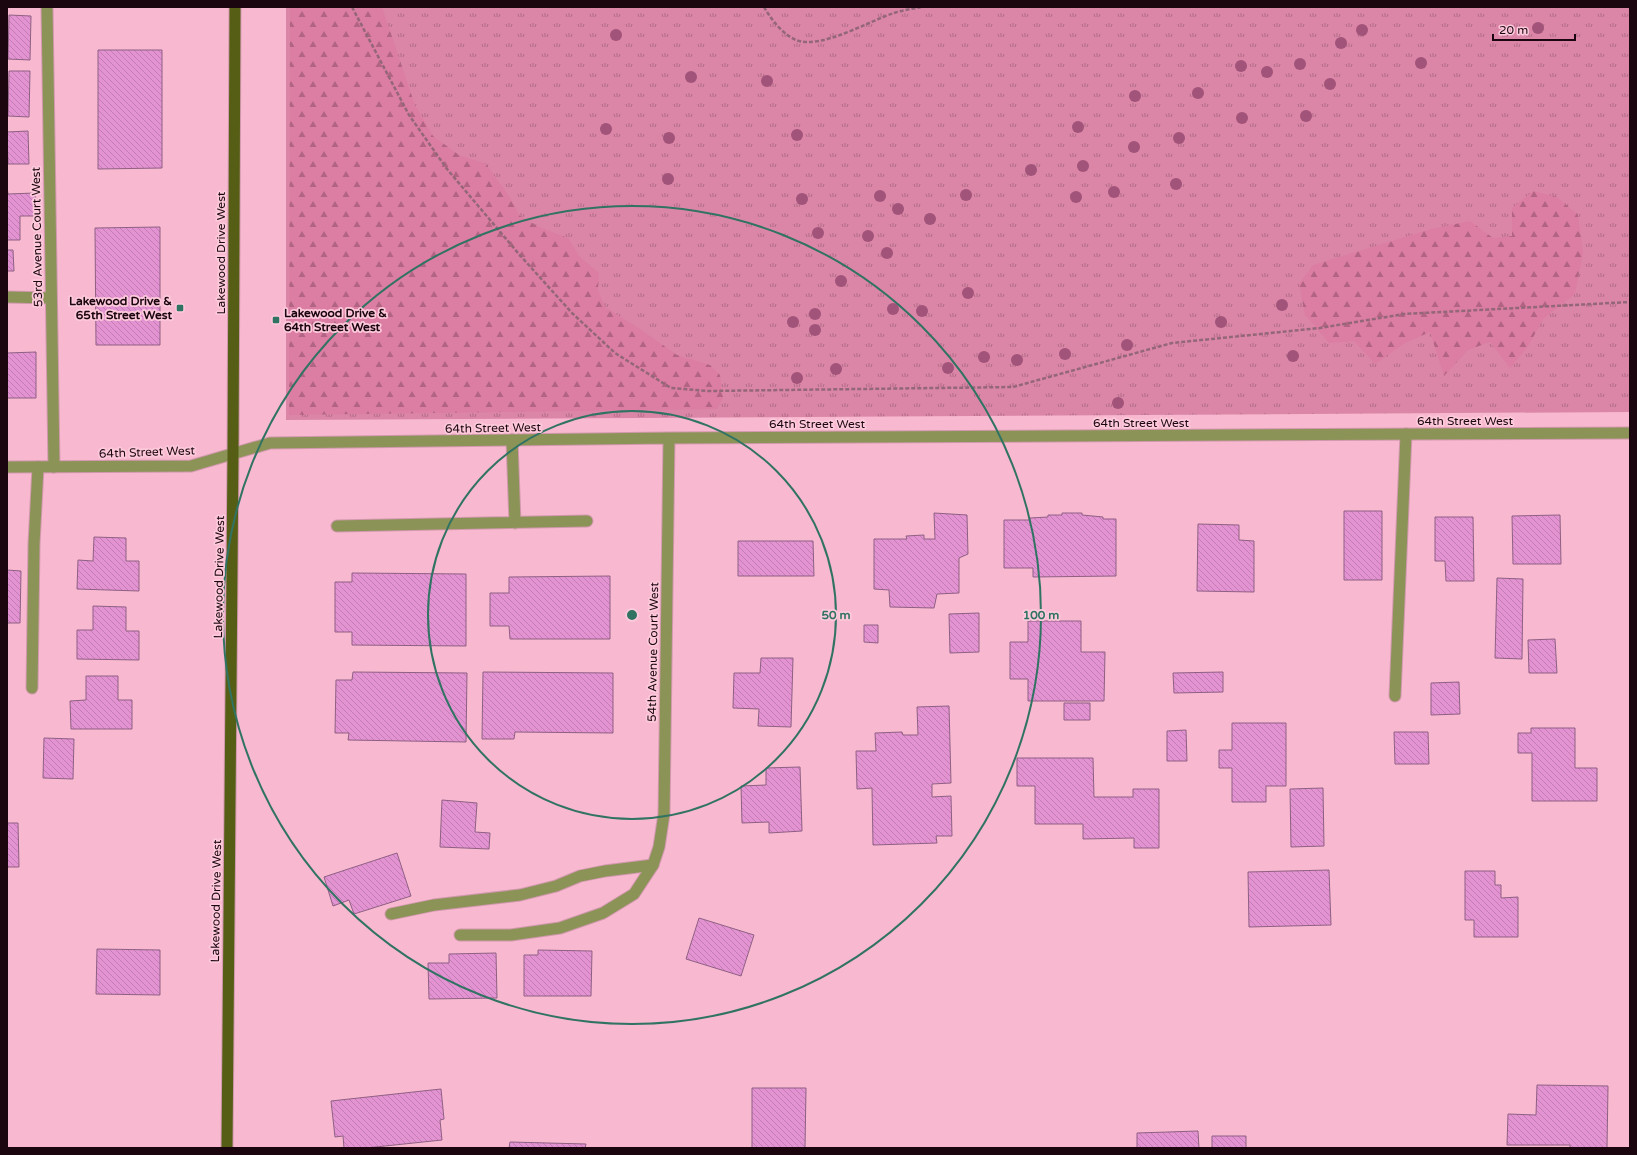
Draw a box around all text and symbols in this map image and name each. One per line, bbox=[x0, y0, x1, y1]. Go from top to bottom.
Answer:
scale bar bbox=[1493, 16, 1575, 42]
text: 20 m bbox=[1499, 23, 1528, 37]
street label: 53rd Avenue Court West bbox=[29, 166, 45, 307]
street label: Lakewood Drive West bbox=[214, 191, 228, 314]
place label: Lakewood Drive & 65th Street West bbox=[69, 294, 172, 322]
marker: Lakewood Drive & 65th Street West bbox=[175, 303, 185, 313]
place label: Lakewood Drive & 64th Street West bbox=[284, 306, 387, 334]
marker: Lakewood Drive & 64th Street West bbox=[271, 315, 281, 325]
street label: 64th Street West bbox=[1417, 414, 1514, 428]
street label: 64th Street West bbox=[1093, 416, 1190, 430]
street label: 64th Street West bbox=[769, 417, 866, 431]
street label: 64th Street West bbox=[445, 420, 542, 436]
street label: 64th Street West bbox=[99, 443, 196, 461]
street label: Lakewood Drive West bbox=[211, 515, 227, 639]
street label: 54th Avenue Court West bbox=[645, 582, 661, 722]
centre of rings bbox=[625, 608, 639, 622]
text: 50 m bbox=[821, 608, 851, 622]
text: 100 m bbox=[1023, 608, 1059, 622]
street label: Lakewood Drive West bbox=[208, 839, 224, 963]

